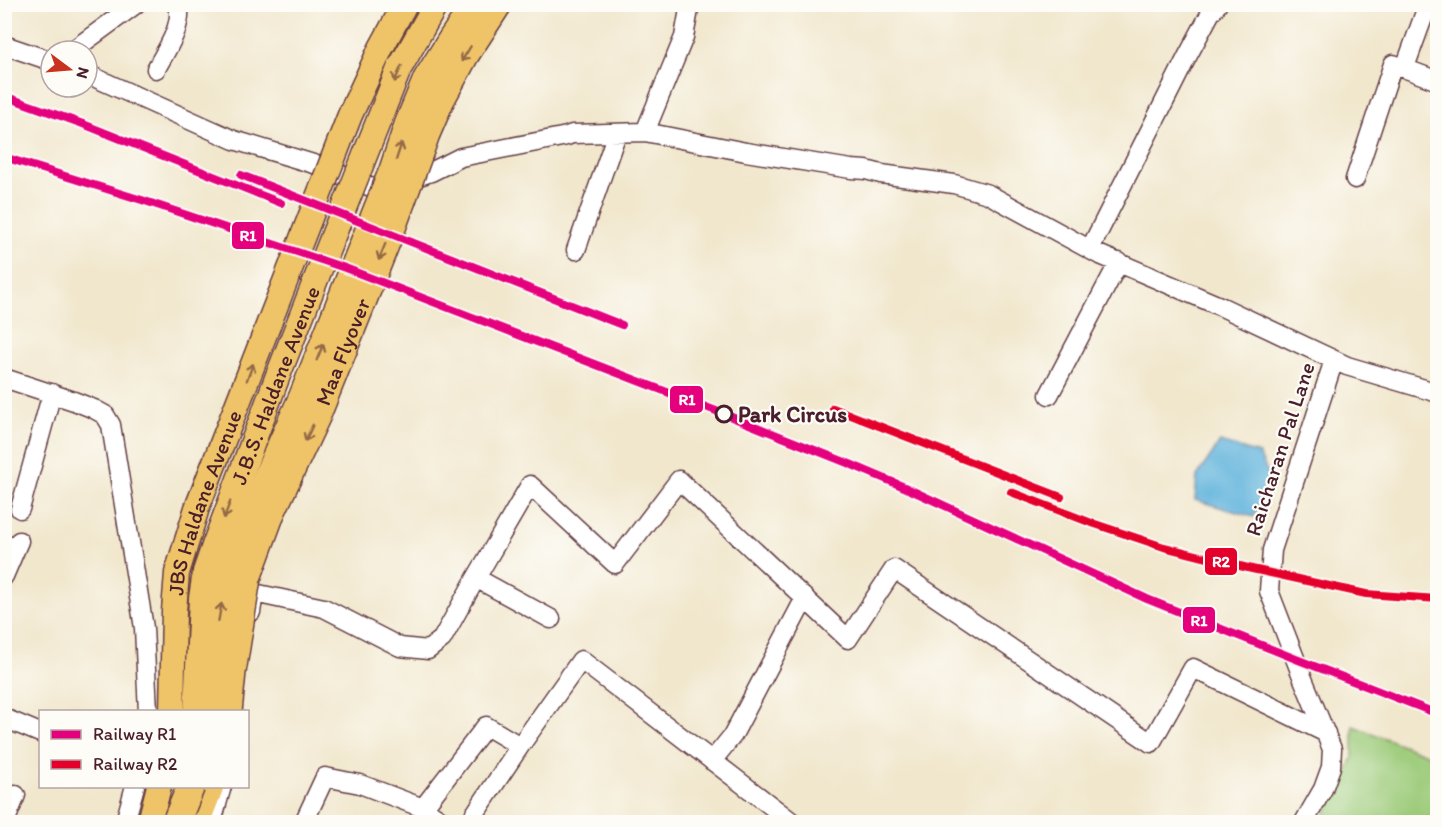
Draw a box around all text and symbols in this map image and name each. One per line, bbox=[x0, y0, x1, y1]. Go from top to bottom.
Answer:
north arrow bbox=[39, 39, 99, 99]
one-way arrow bbox=[460, 45, 472, 62]
text: N bbox=[72, 65, 94, 81]
one-way arrow bbox=[392, 65, 403, 83]
one-way arrow bbox=[394, 142, 405, 161]
line badge: R1 bbox=[231, 221, 265, 250]
text: R1 bbox=[239, 226, 257, 245]
one-way arrow bbox=[376, 242, 387, 261]
street label: J.B.S. Haldane Avenue bbox=[225, 282, 326, 488]
street label: Maa Flyover bbox=[309, 294, 376, 409]
one-way arrow bbox=[316, 344, 327, 362]
street label: Raicharan Pal Lane bbox=[1239, 359, 1321, 539]
one-way arrow bbox=[245, 363, 256, 382]
line badge: R1 bbox=[669, 385, 704, 414]
text: R1 bbox=[678, 390, 696, 409]
place label: Park Circus bbox=[738, 401, 847, 428]
marker: Park Circus bbox=[715, 405, 733, 423]
street label: JBS Haldane Avenue bbox=[162, 406, 247, 596]
one-way arrow bbox=[302, 423, 314, 441]
one-way arrow bbox=[221, 500, 232, 519]
line badge: R2 bbox=[1204, 547, 1238, 576]
text: R2 bbox=[1212, 552, 1231, 571]
one-way arrow bbox=[215, 603, 226, 622]
line badge: R1 bbox=[1182, 606, 1216, 634]
text: R1 bbox=[1190, 611, 1208, 630]
legend bbox=[39, 710, 249, 788]
text: Railway R1 bbox=[93, 723, 176, 745]
text: Railway R2 bbox=[93, 753, 178, 775]

